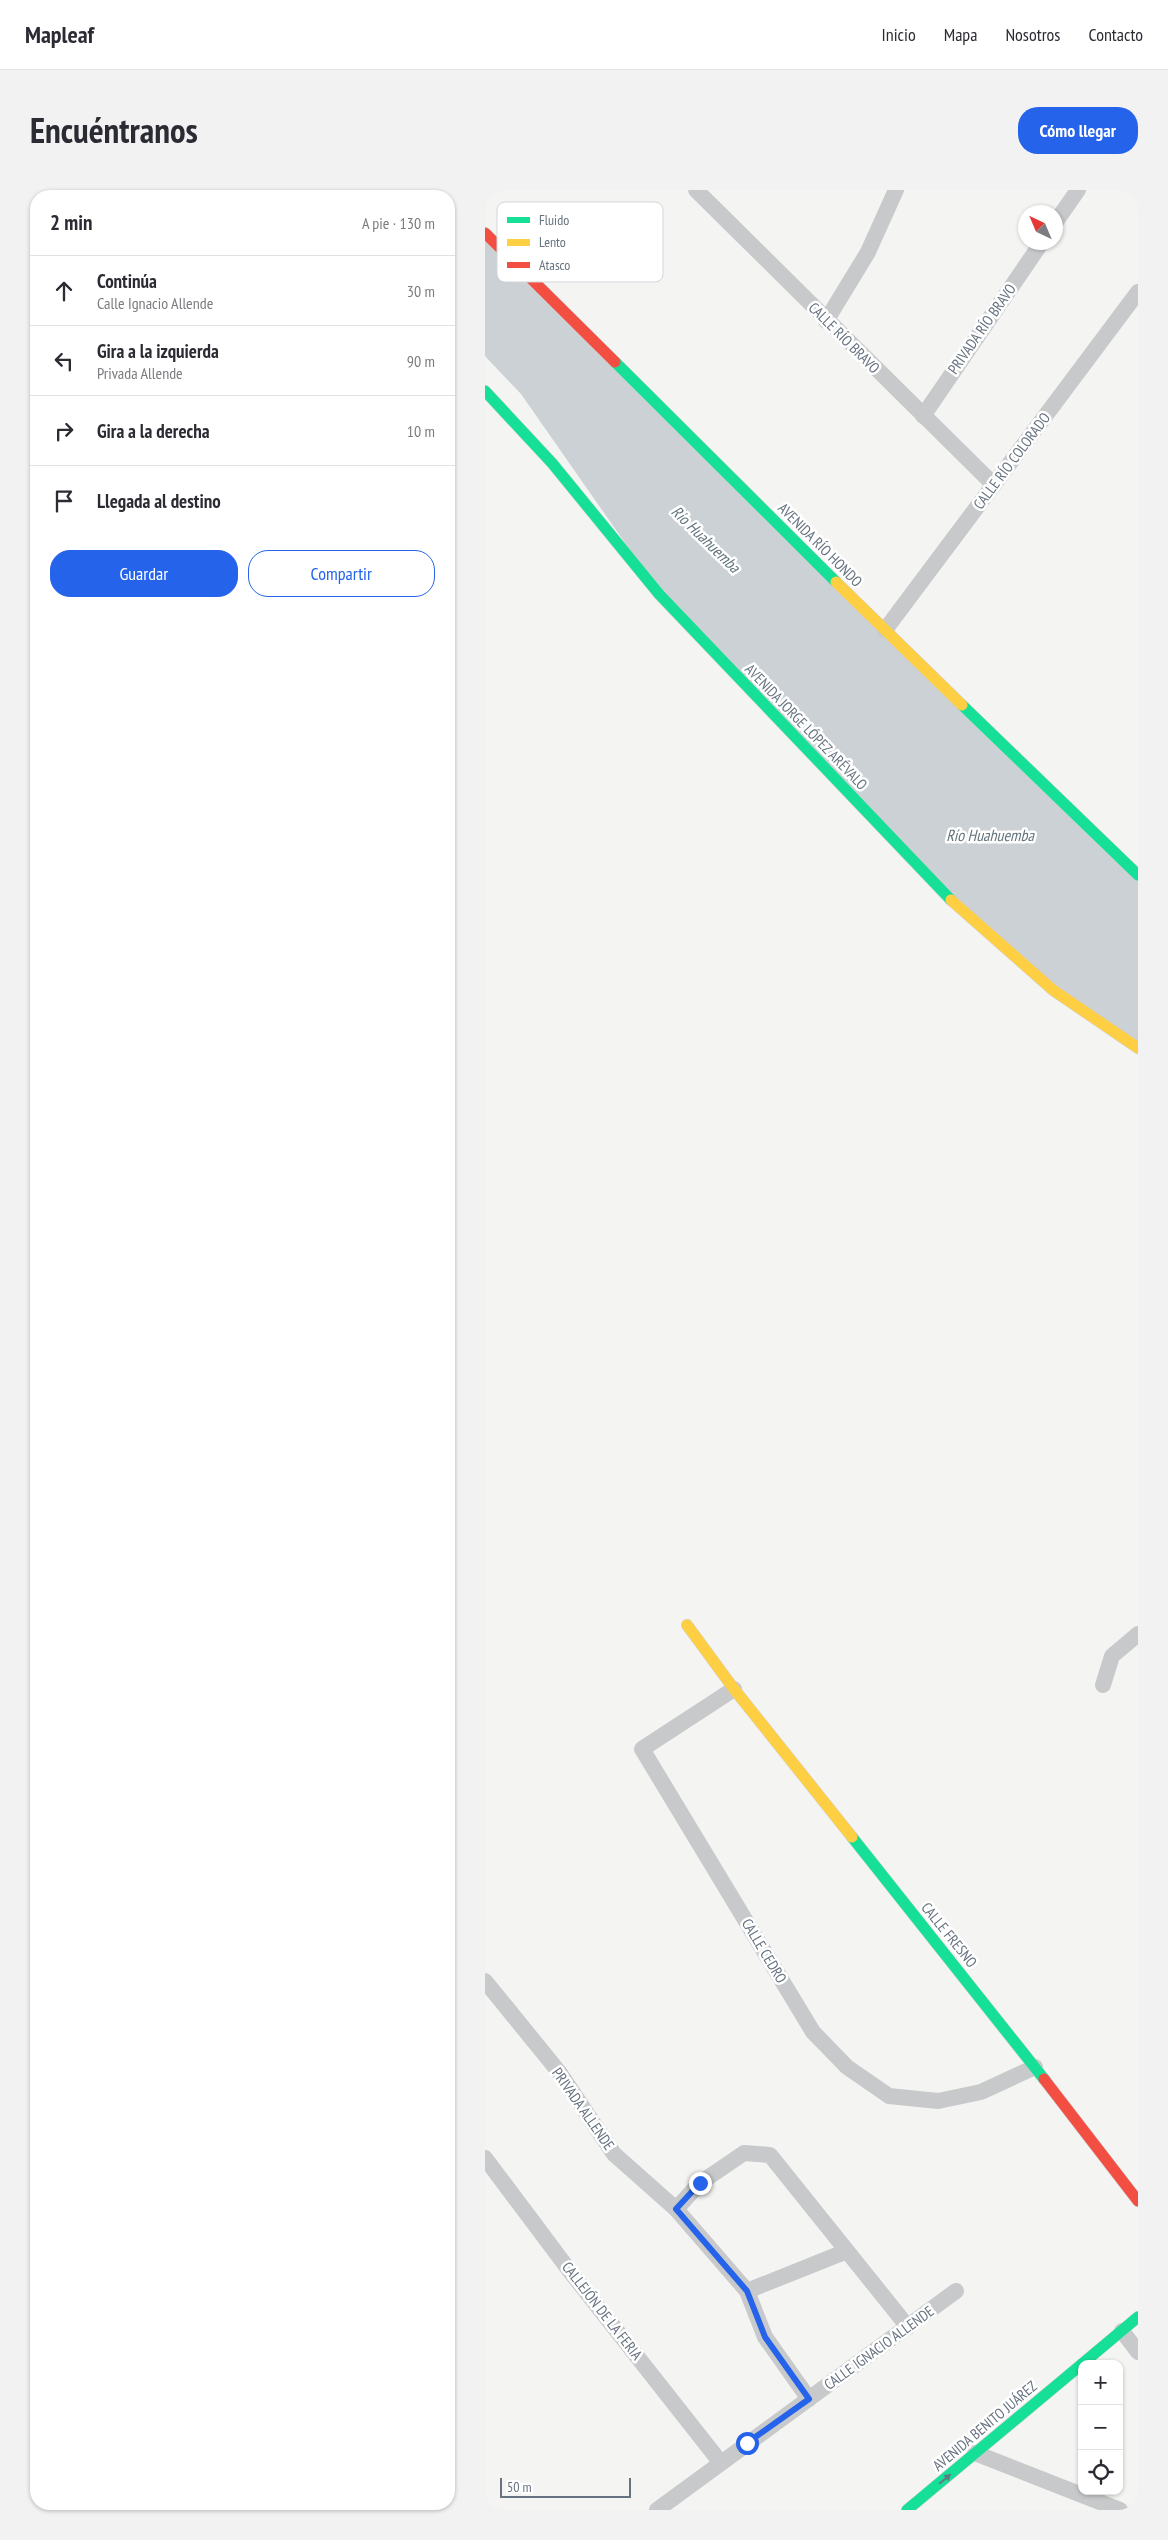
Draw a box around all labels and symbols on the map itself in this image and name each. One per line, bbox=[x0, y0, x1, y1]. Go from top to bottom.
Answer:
legend bbox=[497, 202, 663, 282]
north arrow bbox=[1018, 205, 1063, 250]
text: Fluido bbox=[539, 211, 569, 229]
text: Lento bbox=[539, 233, 566, 251]
text: Atasco bbox=[539, 256, 570, 274]
street label: PRIVADA RÍO BRAVO bbox=[944, 280, 1020, 377]
street label: CALLE RÍO BRAVO bbox=[805, 298, 884, 377]
street label: CALLE RÍO COLORADO bbox=[969, 409, 1054, 513]
street label: AVENIDA RÍO HONDO bbox=[774, 499, 866, 591]
water label: Río Huahuemba bbox=[667, 501, 746, 578]
street label: AVENIDA JORGE LÓPEZ ARÉVALO bbox=[741, 660, 872, 794]
water label: Río Huahuemba bbox=[946, 825, 1035, 845]
street label: CALLE FRESNO bbox=[917, 1898, 981, 1971]
street label: CALLE CEDRO bbox=[738, 1915, 791, 1986]
street label: PRIVADA ALLENDE bbox=[548, 2064, 619, 2154]
route end bbox=[689, 2172, 712, 2195]
street label: CALLEJÓN DE LA FERIA bbox=[558, 2258, 647, 2364]
street label: CALLE IGNACIO ALLENDE bbox=[820, 2301, 937, 2394]
street label: AVENIDA BENITO JUÁREZ bbox=[929, 2376, 1041, 2475]
route start bbox=[736, 2432, 759, 2455]
one-way arrow bbox=[938, 2473, 951, 2484]
scale bar bbox=[500, 2475, 631, 2498]

